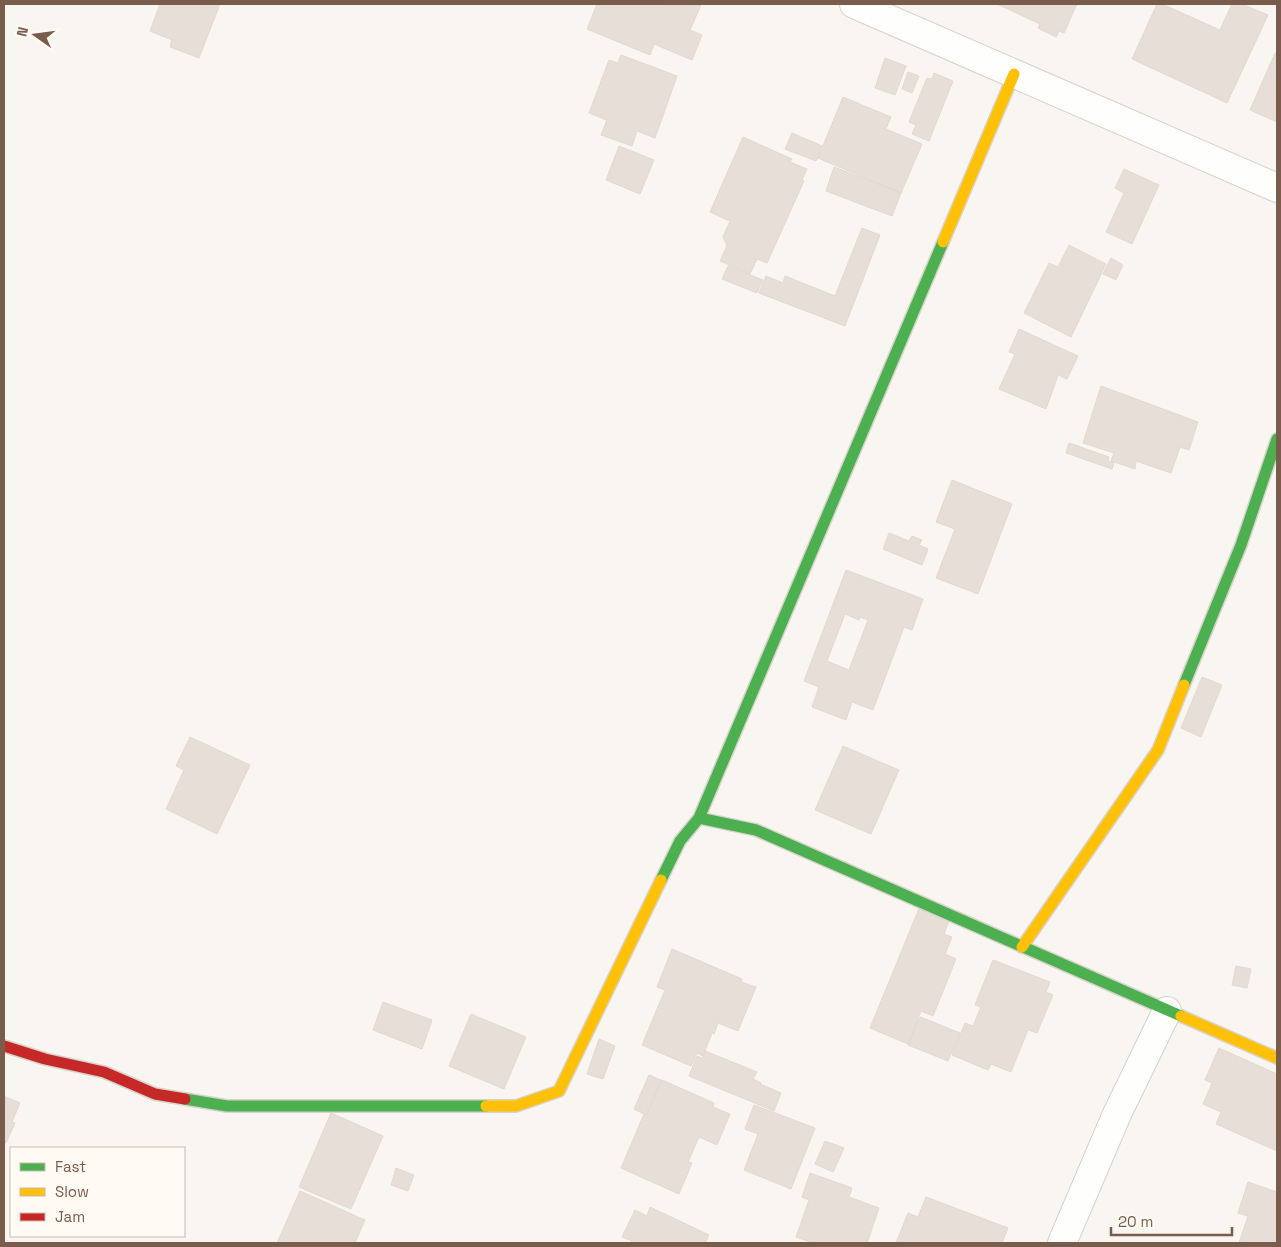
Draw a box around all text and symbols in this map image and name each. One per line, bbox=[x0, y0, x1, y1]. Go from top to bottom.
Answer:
north arrow bbox=[10, 10, 60, 60]
text: N bbox=[13, 25, 32, 39]
legend bbox=[10, 1147, 185, 1237]
text: Fast bbox=[55, 1157, 86, 1176]
text: Slow bbox=[55, 1182, 89, 1201]
scale bar bbox=[1111, 1204, 1232, 1236]
text: Jam bbox=[55, 1207, 85, 1226]
text: 20 m bbox=[1118, 1212, 1153, 1231]

